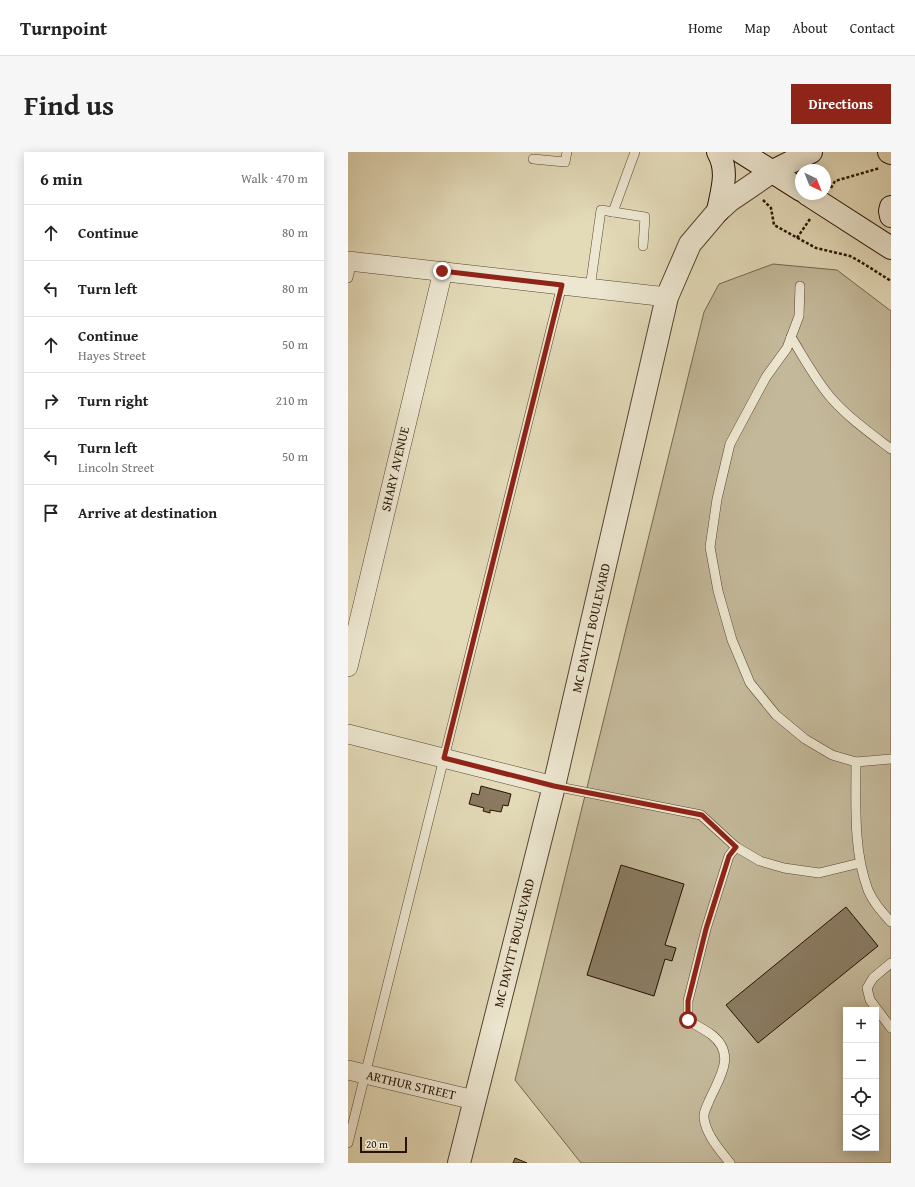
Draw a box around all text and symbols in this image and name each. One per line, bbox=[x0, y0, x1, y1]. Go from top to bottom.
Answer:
text: Turnpoint bbox=[20, 14, 107, 42]
text: Home bbox=[688, 18, 723, 38]
text: Map bbox=[745, 18, 770, 38]
text: About bbox=[792, 18, 828, 38]
text: Contact bbox=[850, 18, 895, 38]
text: Find us bbox=[24, 84, 114, 125]
button: Directions bbox=[791, 84, 891, 124]
north arrow bbox=[795, 164, 831, 200]
text: 6 min bbox=[40, 166, 82, 191]
text: Walk · 470 m bbox=[241, 169, 308, 188]
icon: ahead bbox=[40, 222, 62, 244]
text: Continue bbox=[78, 222, 139, 243]
text: 80 m bbox=[282, 223, 308, 242]
route end bbox=[433, 262, 451, 280]
icon: left bbox=[40, 278, 62, 300]
text: Turn left bbox=[78, 278, 137, 299]
text: 80 m bbox=[282, 279, 308, 298]
text: Continue bbox=[78, 325, 139, 346]
icon: ahead bbox=[40, 334, 62, 356]
text: 50 m bbox=[282, 335, 308, 354]
text: Hayes Street bbox=[78, 346, 146, 365]
icon: right bbox=[40, 390, 62, 412]
text: Turn right bbox=[78, 390, 149, 411]
text: 210 m bbox=[276, 391, 308, 410]
street label: SHARY AVENUE bbox=[376, 424, 414, 513]
text: Turn left bbox=[78, 437, 137, 458]
icon: left bbox=[40, 446, 62, 468]
text: 50 m bbox=[282, 447, 308, 466]
text: Lincoln Street bbox=[78, 458, 154, 477]
icon: arrive bbox=[40, 502, 62, 524]
text: Arrive at destination bbox=[78, 502, 217, 523]
street label: MC DAVITT BOULEVARD bbox=[567, 561, 615, 695]
street label: MC DAVITT BOULEVARD bbox=[489, 876, 539, 1009]
map controls bbox=[843, 1007, 879, 1151]
button: + bbox=[843, 1007, 879, 1043]
route start bbox=[679, 1011, 697, 1029]
button: − bbox=[843, 1043, 879, 1079]
street label: ARTHUR STREET bbox=[364, 1065, 458, 1105]
button: locate bbox=[843, 1079, 879, 1115]
button: layers bbox=[843, 1115, 879, 1151]
scale bar bbox=[360, 1135, 407, 1154]
text: 20 m bbox=[366, 1136, 388, 1152]

